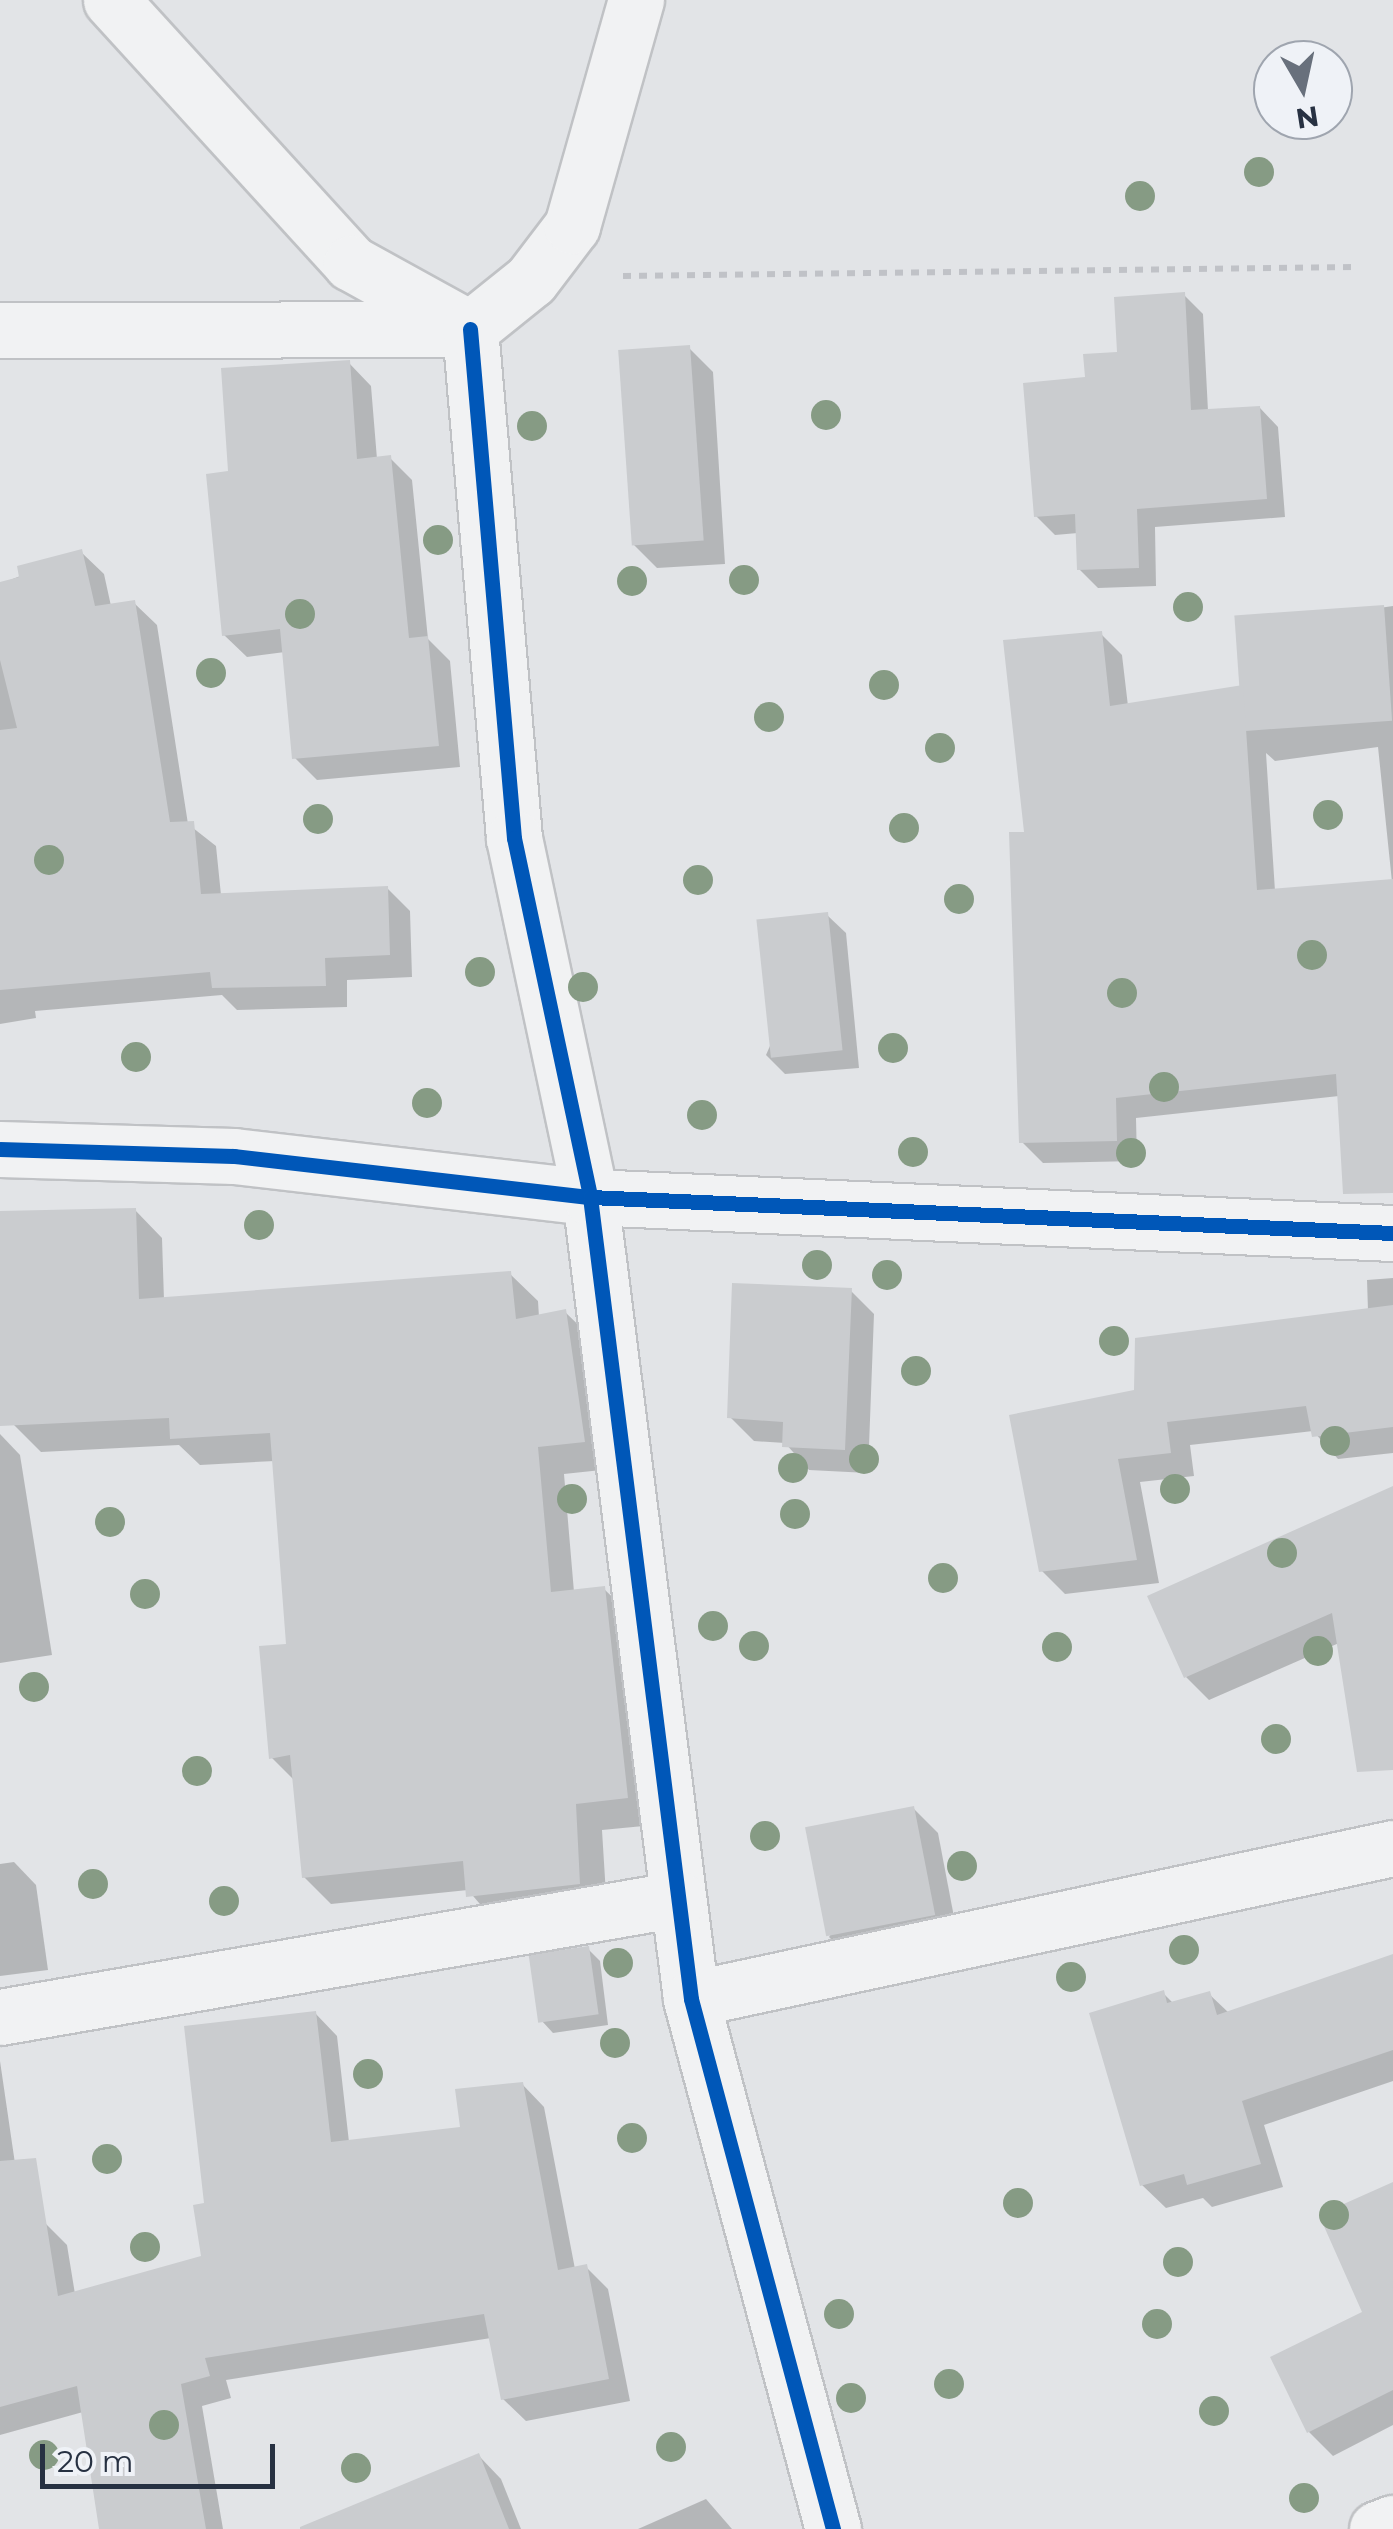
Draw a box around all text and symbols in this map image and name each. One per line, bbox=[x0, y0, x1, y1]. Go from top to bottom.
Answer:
north arrow bbox=[1253, 40, 1353, 140]
text: N bbox=[1294, 99, 1321, 136]
scale bar bbox=[45, 2424, 280, 2486]
text: 20 m bbox=[57, 2443, 134, 2480]

